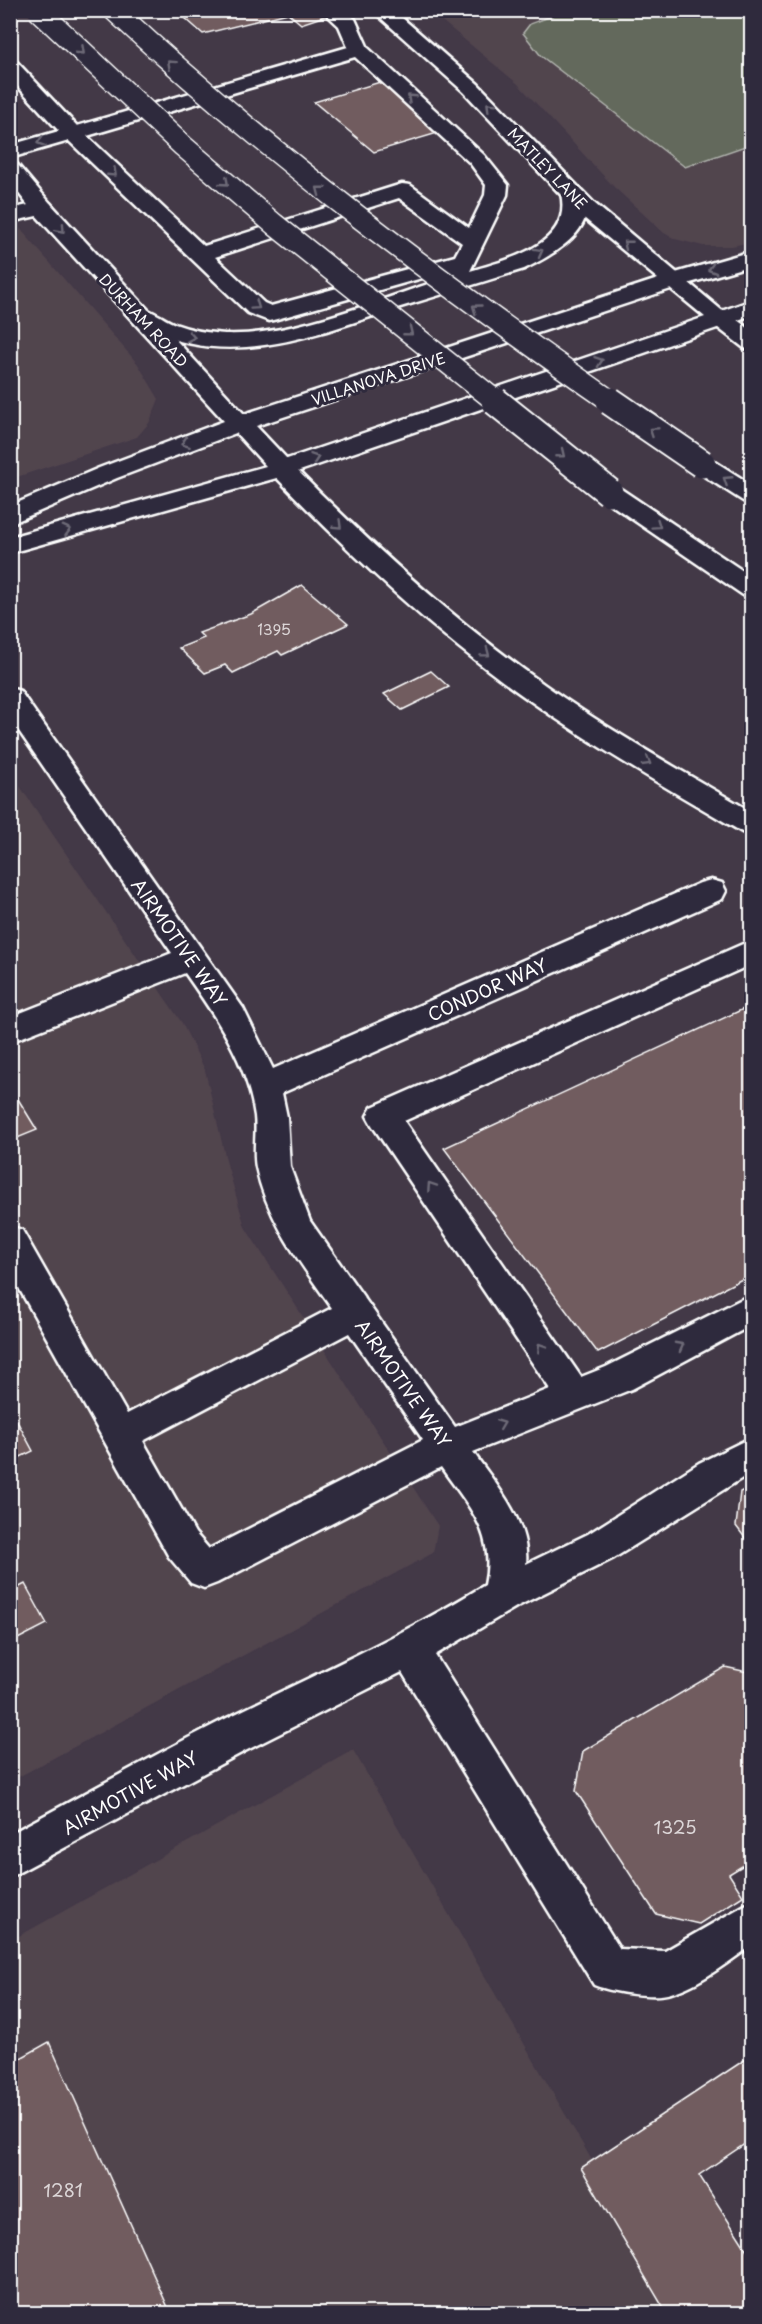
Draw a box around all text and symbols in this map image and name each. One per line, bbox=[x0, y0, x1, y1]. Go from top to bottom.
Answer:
one-way arrow bbox=[74, 43, 85, 54]
one-way arrow bbox=[168, 60, 178, 71]
one-way arrow bbox=[408, 94, 418, 105]
one-way arrow bbox=[486, 103, 497, 114]
street label: MATLEY LANE bbox=[503, 122, 593, 214]
one-way arrow bbox=[36, 135, 47, 147]
one-way arrow bbox=[107, 166, 117, 177]
one-way arrow bbox=[218, 175, 229, 186]
one-way arrow bbox=[316, 186, 327, 197]
one-way arrow bbox=[54, 222, 65, 233]
one-way arrow bbox=[623, 240, 634, 251]
one-way arrow bbox=[533, 248, 543, 260]
one-way arrow bbox=[707, 262, 718, 274]
street label: DURHAM ROAD bbox=[94, 268, 194, 372]
one-way arrow bbox=[249, 299, 260, 310]
one-way arrow bbox=[471, 304, 482, 315]
one-way arrow bbox=[402, 324, 413, 335]
one-way arrow bbox=[186, 330, 195, 342]
street label: VILLANOVA DRIVE bbox=[308, 345, 448, 411]
one-way arrow bbox=[593, 355, 603, 368]
one-way arrow bbox=[649, 427, 660, 438]
one-way arrow bbox=[180, 436, 191, 449]
one-way arrow bbox=[554, 446, 565, 457]
one-way arrow bbox=[309, 453, 320, 465]
one-way arrow bbox=[722, 476, 733, 487]
one-way arrow bbox=[332, 518, 342, 529]
one-way arrow bbox=[650, 518, 661, 529]
one-way arrow bbox=[62, 524, 72, 537]
house number: 1395 bbox=[257, 617, 291, 640]
one-way arrow bbox=[479, 645, 490, 656]
one-way arrow bbox=[641, 755, 651, 767]
street label: AIRMOTIVE WAY bbox=[126, 872, 235, 1012]
street label: CONDOR WAY bbox=[423, 950, 552, 1027]
one-way arrow bbox=[427, 1182, 438, 1193]
street label: AIRMOTIVE WAY bbox=[350, 1313, 459, 1453]
one-way arrow bbox=[674, 1342, 684, 1353]
one-way arrow bbox=[537, 1343, 548, 1354]
one-way arrow bbox=[495, 1419, 506, 1431]
street label: AIRMOTIVE WAY bbox=[57, 1743, 203, 1840]
house number: 1325 bbox=[653, 1813, 697, 1840]
house number: 1281 bbox=[43, 2176, 83, 2203]

